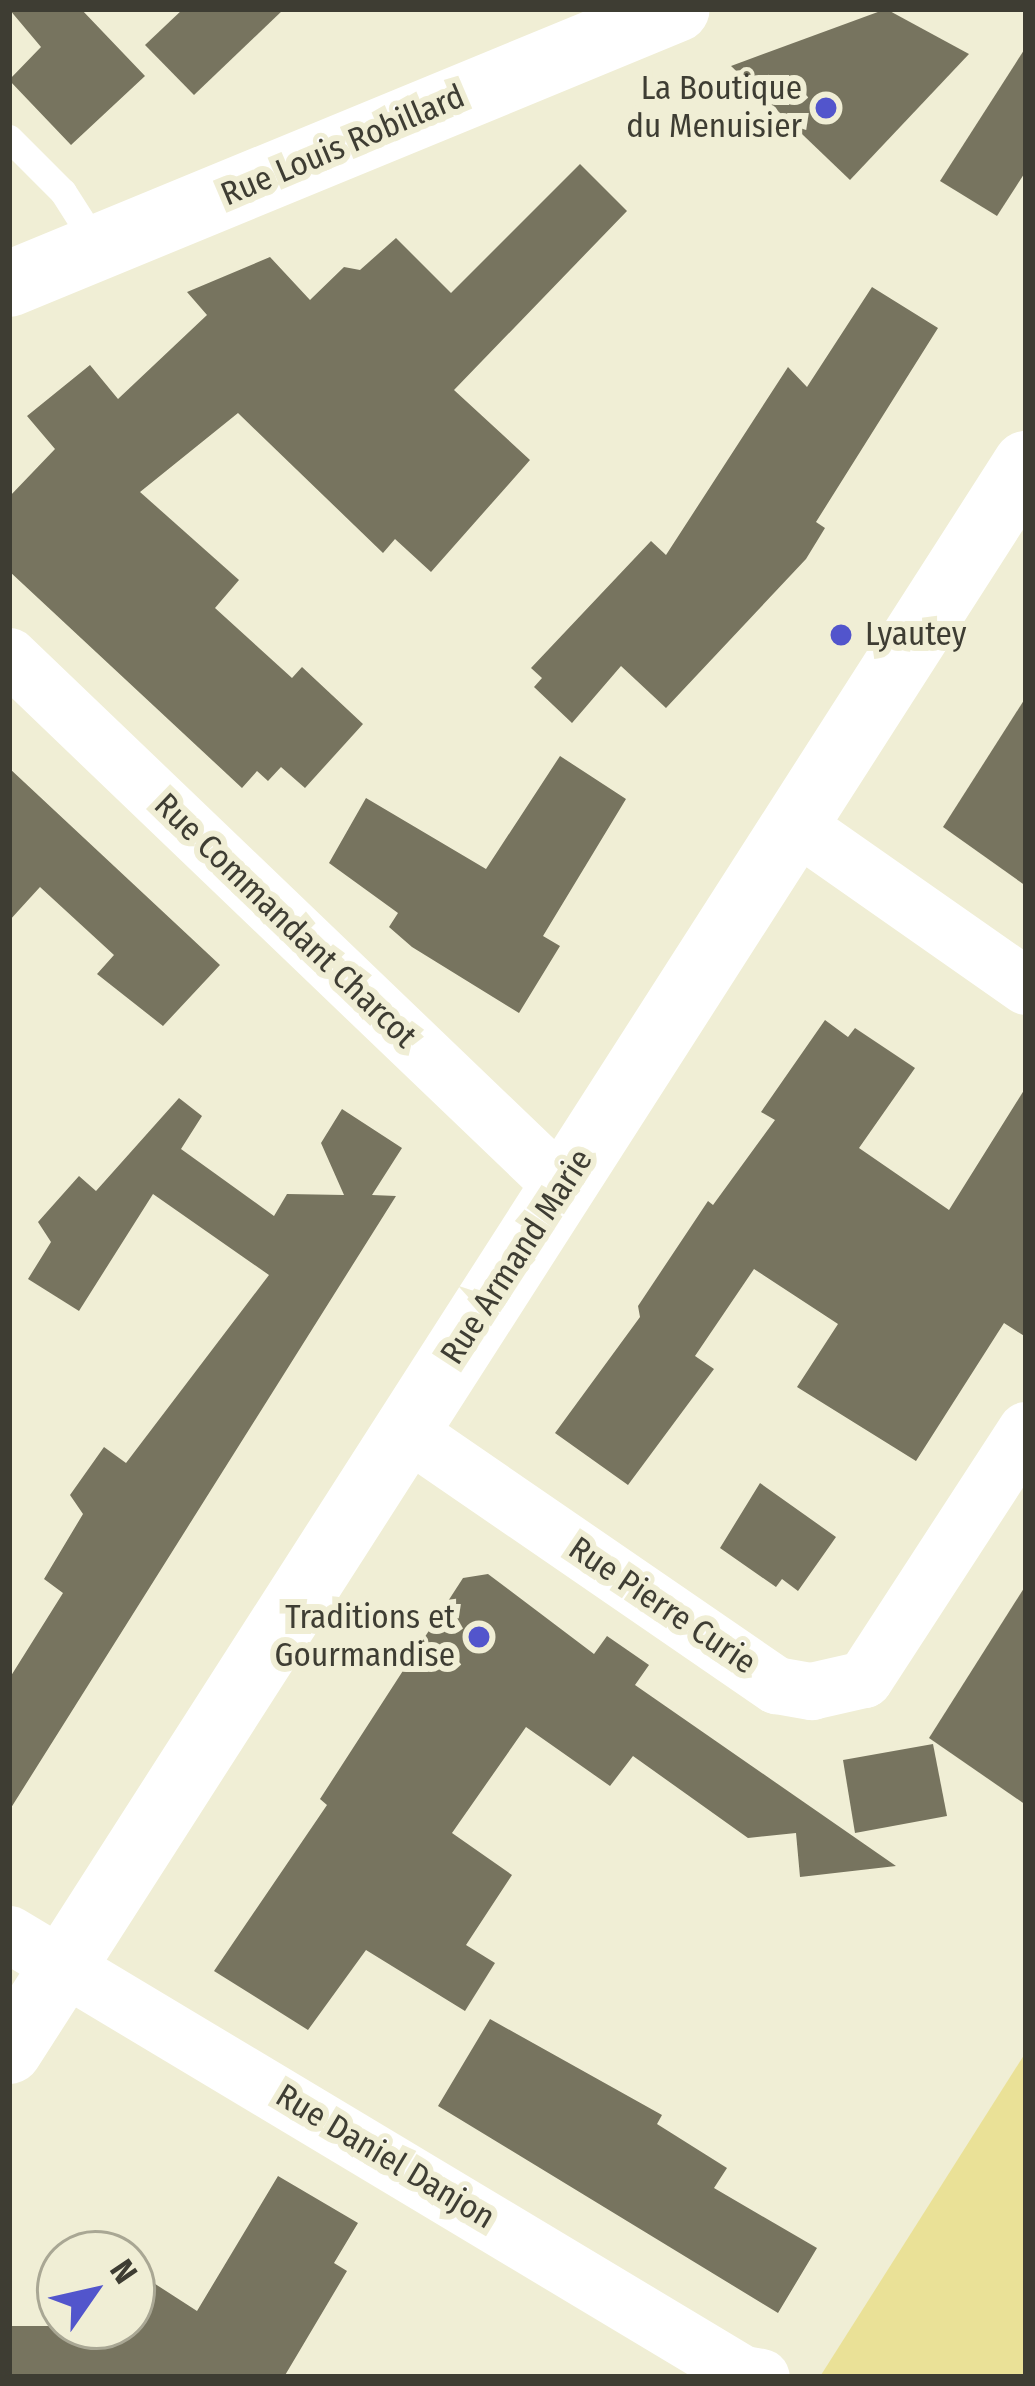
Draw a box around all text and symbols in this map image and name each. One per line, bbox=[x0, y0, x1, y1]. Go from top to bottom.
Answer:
place label: La Boutique du Menuisier bbox=[626, 69, 802, 147]
street label: Rue Louis Robillard bbox=[215, 77, 471, 215]
marker: La Boutique du Menuisier bbox=[813, 95, 839, 121]
place label: Lyautey bbox=[865, 615, 966, 655]
marker: Lyautey bbox=[828, 622, 854, 648]
street label: Rue Commandant Charcot bbox=[146, 786, 424, 1056]
street label: Rue Armand Marie bbox=[433, 1142, 601, 1372]
street label: Rue Pierre Curie bbox=[561, 1529, 763, 1683]
place label: Traditions et Gourmandise bbox=[275, 1598, 455, 1676]
marker: Traditions et Gourmandise bbox=[466, 1624, 492, 1650]
street label: Rue Daniel Danjon bbox=[268, 2076, 502, 2238]
north arrow bbox=[36, 2230, 156, 2350]
text: N bbox=[101, 2252, 145, 2291]

